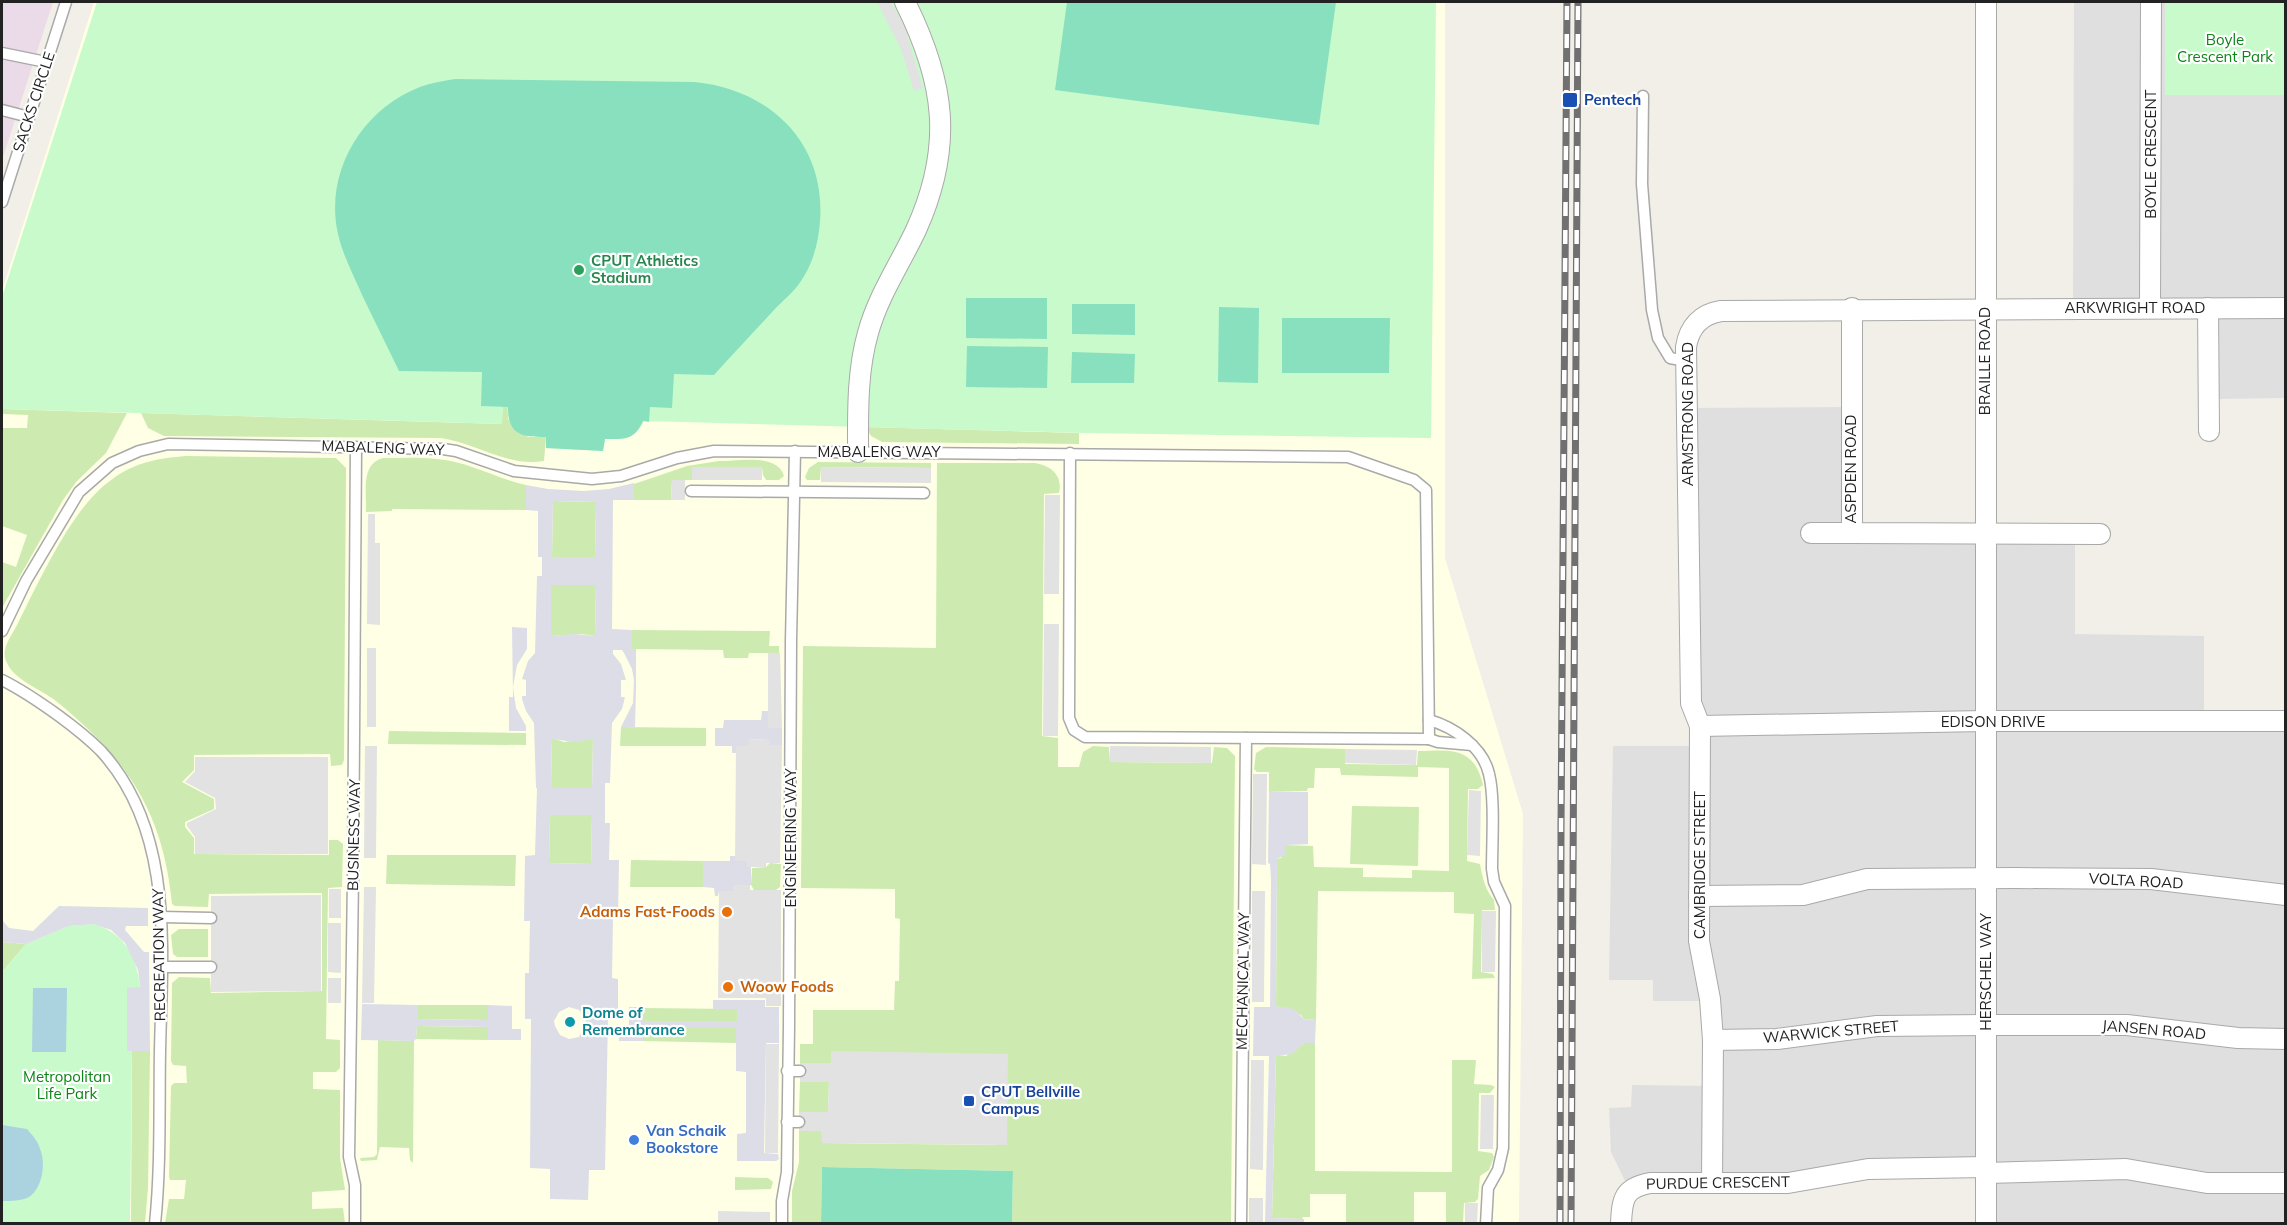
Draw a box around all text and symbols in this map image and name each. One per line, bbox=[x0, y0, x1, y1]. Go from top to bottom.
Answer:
park label: Boyle Crescent Park bbox=[2177, 30, 2273, 66]
street label: SACKS CIRCLE bbox=[8, 49, 59, 154]
street label: BOYLE CRESCENT bbox=[2141, 89, 2160, 219]
place label: Pentech bbox=[1584, 90, 1641, 109]
marker: Pentech bbox=[1561, 91, 1579, 109]
place label: CPUT Athletics Stadium bbox=[591, 251, 698, 287]
marker: CPUT Athletics Stadium bbox=[572, 263, 586, 277]
street label: ARKWRIGHT ROAD bbox=[2064, 298, 2206, 317]
street label: BRAILLE ROAD bbox=[1975, 307, 1994, 415]
street label: ARMSTRONG ROAD bbox=[1678, 342, 1697, 486]
street label: ASPDEN ROAD bbox=[1841, 414, 1860, 524]
street label: MABALENG WAY bbox=[321, 436, 446, 459]
street label: MABALENG WAY bbox=[817, 442, 941, 461]
street label: EDISON DRIVE bbox=[1941, 712, 2046, 731]
street label: ENGINEERING WAY bbox=[781, 768, 800, 908]
street label: BUSINESS WAY bbox=[343, 778, 364, 891]
street label: CAMBRIDGE STREET bbox=[1690, 791, 1709, 939]
street label: VOLTA ROAD bbox=[2088, 869, 2184, 892]
street label: RECREATION WAY bbox=[148, 887, 169, 1022]
place label: Adams Fast-Foods bbox=[580, 902, 715, 921]
marker: Adams Fast-Foods bbox=[720, 905, 734, 919]
street label: MECHANICAL WAY bbox=[1232, 911, 1253, 1050]
street label: HERSCHEL WAY bbox=[1976, 912, 1995, 1031]
place label: Woow Foods bbox=[740, 977, 834, 996]
marker: Woow Foods bbox=[721, 980, 735, 994]
place label: Dome of Remembrance bbox=[582, 1003, 685, 1039]
marker: Dome of Remembrance bbox=[563, 1015, 577, 1029]
street label: JANSEN ROAD bbox=[2101, 1015, 2207, 1044]
street label: WARWICK STREET bbox=[1762, 1016, 1900, 1047]
park label: Metropolitan Life Park bbox=[23, 1067, 111, 1103]
place label: CPUT Bellville Campus bbox=[981, 1082, 1080, 1118]
marker: CPUT Bellville Campus bbox=[962, 1094, 976, 1108]
place label: Van Schaik Bookstore bbox=[645, 1121, 727, 1157]
marker: Van Schaik Bookstore bbox=[627, 1133, 641, 1147]
street label: PURDUE CRESCENT bbox=[1646, 1172, 1790, 1193]

